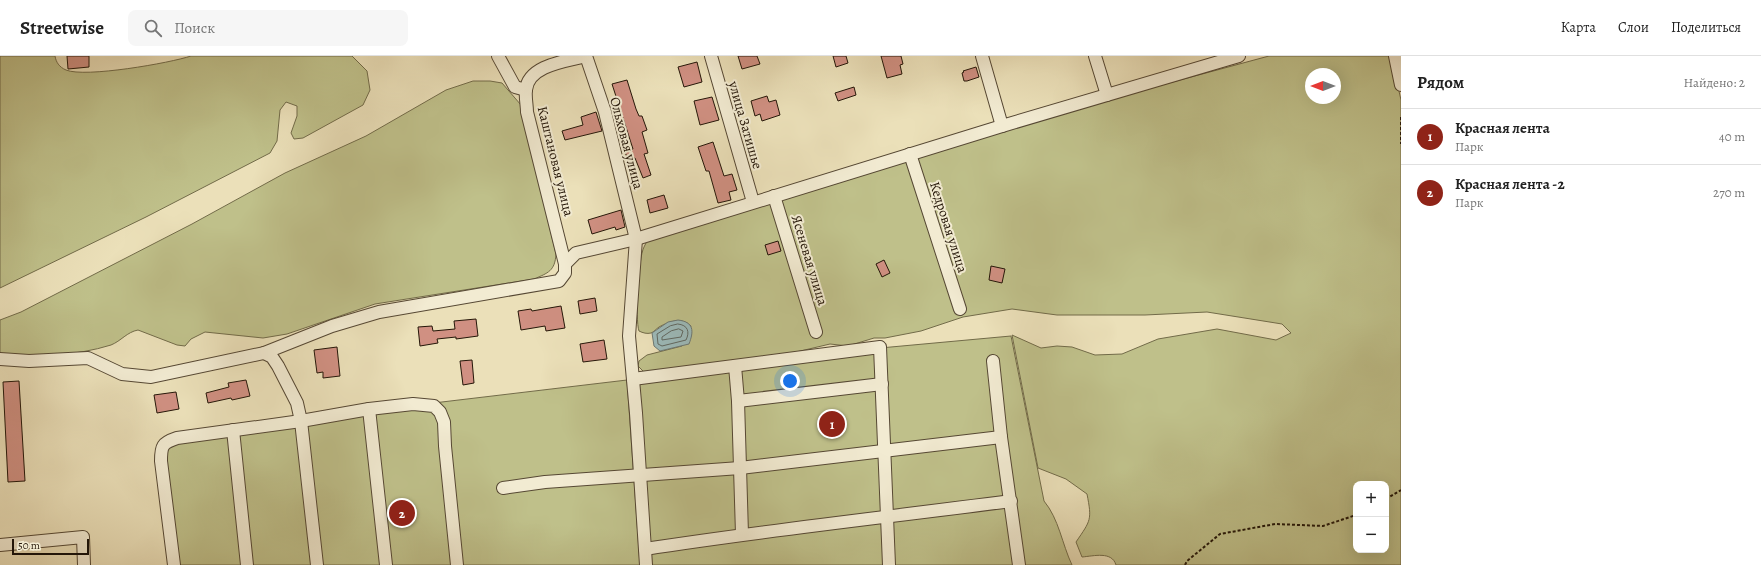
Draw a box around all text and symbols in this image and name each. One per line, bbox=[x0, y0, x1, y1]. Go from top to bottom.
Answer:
search box bbox=[128, 10, 408, 46]
text: Streetwise bbox=[20, 15, 104, 41]
icon: search bbox=[142, 17, 164, 39]
text: Поиск bbox=[174, 18, 215, 38]
text: Карта bbox=[1561, 18, 1596, 37]
text: Слои bbox=[1618, 18, 1649, 37]
text: Поделиться bbox=[1671, 18, 1741, 37]
north arrow bbox=[1305, 68, 1341, 104]
text: Рядом bbox=[1417, 71, 1464, 94]
text: Найдено: 2 bbox=[1684, 74, 1745, 91]
street label: улица Затишье bbox=[724, 78, 767, 171]
street label: Ольховая улица bbox=[605, 95, 648, 192]
street label: Каштановая улица bbox=[533, 104, 579, 219]
text: Красная лента bbox=[1455, 118, 1550, 138]
text: 1 bbox=[1428, 128, 1432, 145]
text: 40 m bbox=[1719, 128, 1745, 145]
text: Парк bbox=[1455, 138, 1484, 155]
text: Красная лента -2 bbox=[1455, 174, 1565, 194]
street label: Кедровая улица bbox=[925, 179, 972, 276]
text: 2 bbox=[1427, 184, 1433, 201]
text: 270 m bbox=[1713, 184, 1745, 201]
text: Парк bbox=[1455, 194, 1484, 211]
street label: Ясеневая улица bbox=[787, 213, 832, 308]
your location bbox=[780, 371, 800, 391]
pin: 1 bbox=[819, 409, 845, 439]
map controls bbox=[1353, 481, 1389, 553]
button: + bbox=[1353, 481, 1389, 517]
pin: 2 bbox=[389, 498, 415, 528]
button: − bbox=[1353, 517, 1389, 553]
scale bar bbox=[12, 537, 89, 556]
text: 50 m bbox=[18, 538, 40, 553]

